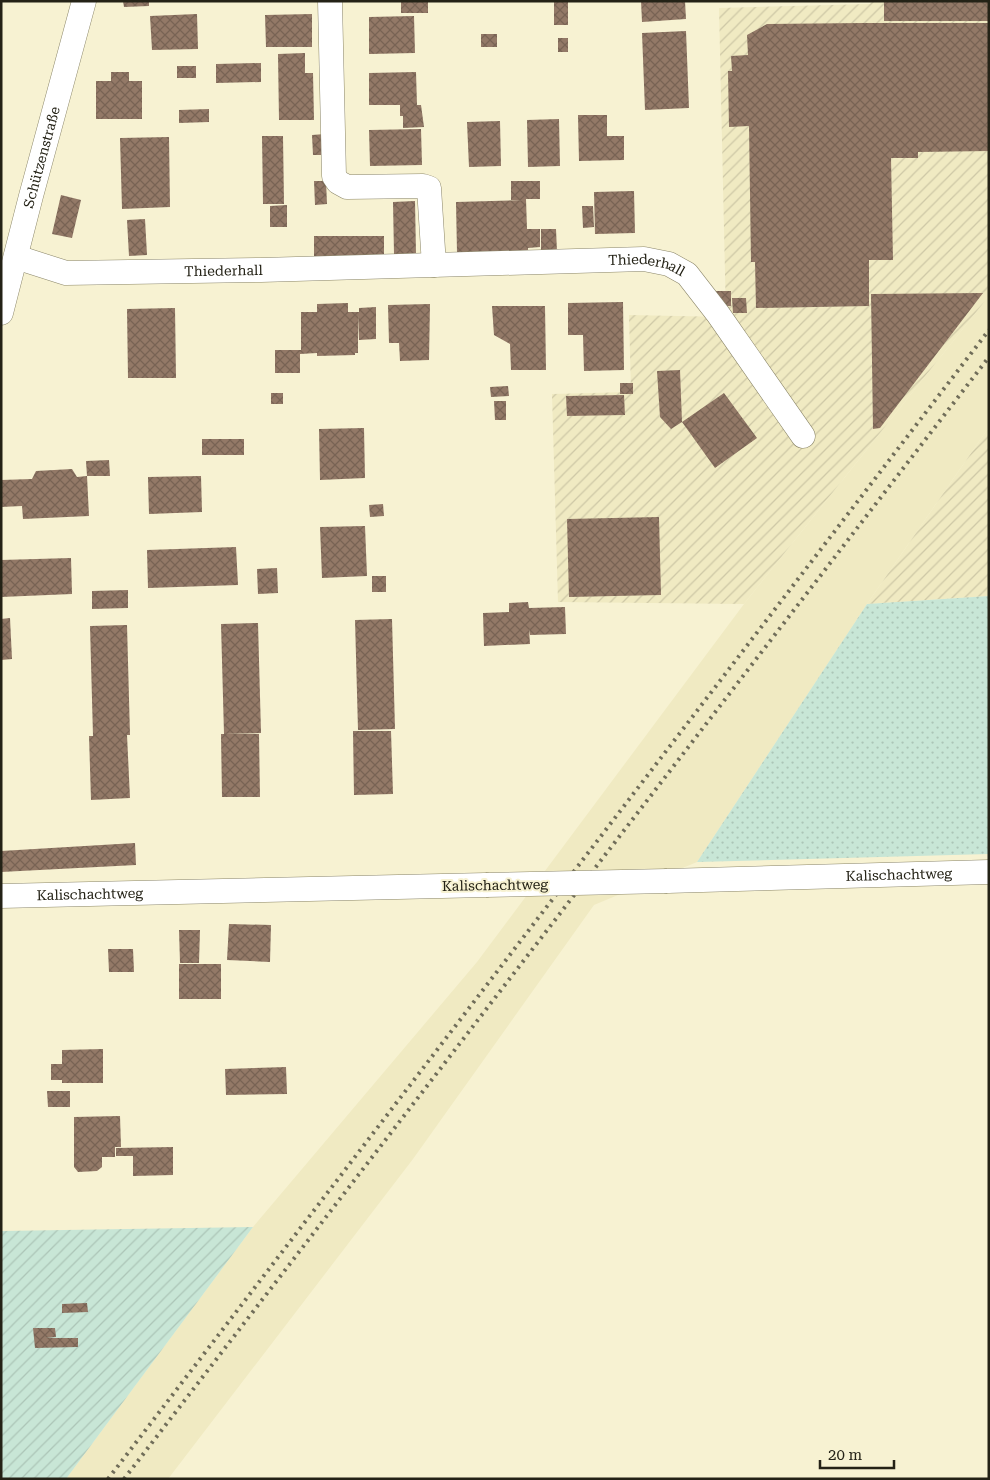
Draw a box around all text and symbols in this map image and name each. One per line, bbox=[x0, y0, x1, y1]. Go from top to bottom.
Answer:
street label: Schützenstraße bbox=[20, 104, 63, 210]
street label: Thiederhall bbox=[608, 251, 688, 280]
street label: Thiederhall bbox=[184, 262, 263, 279]
street label: Kalischachtweg bbox=[845, 865, 952, 884]
street label: Kalischachtweg bbox=[442, 876, 548, 894]
street label: Kalischachtweg bbox=[37, 885, 143, 903]
scale bar bbox=[820, 1438, 894, 1470]
text: 20 m bbox=[828, 1446, 863, 1464]

